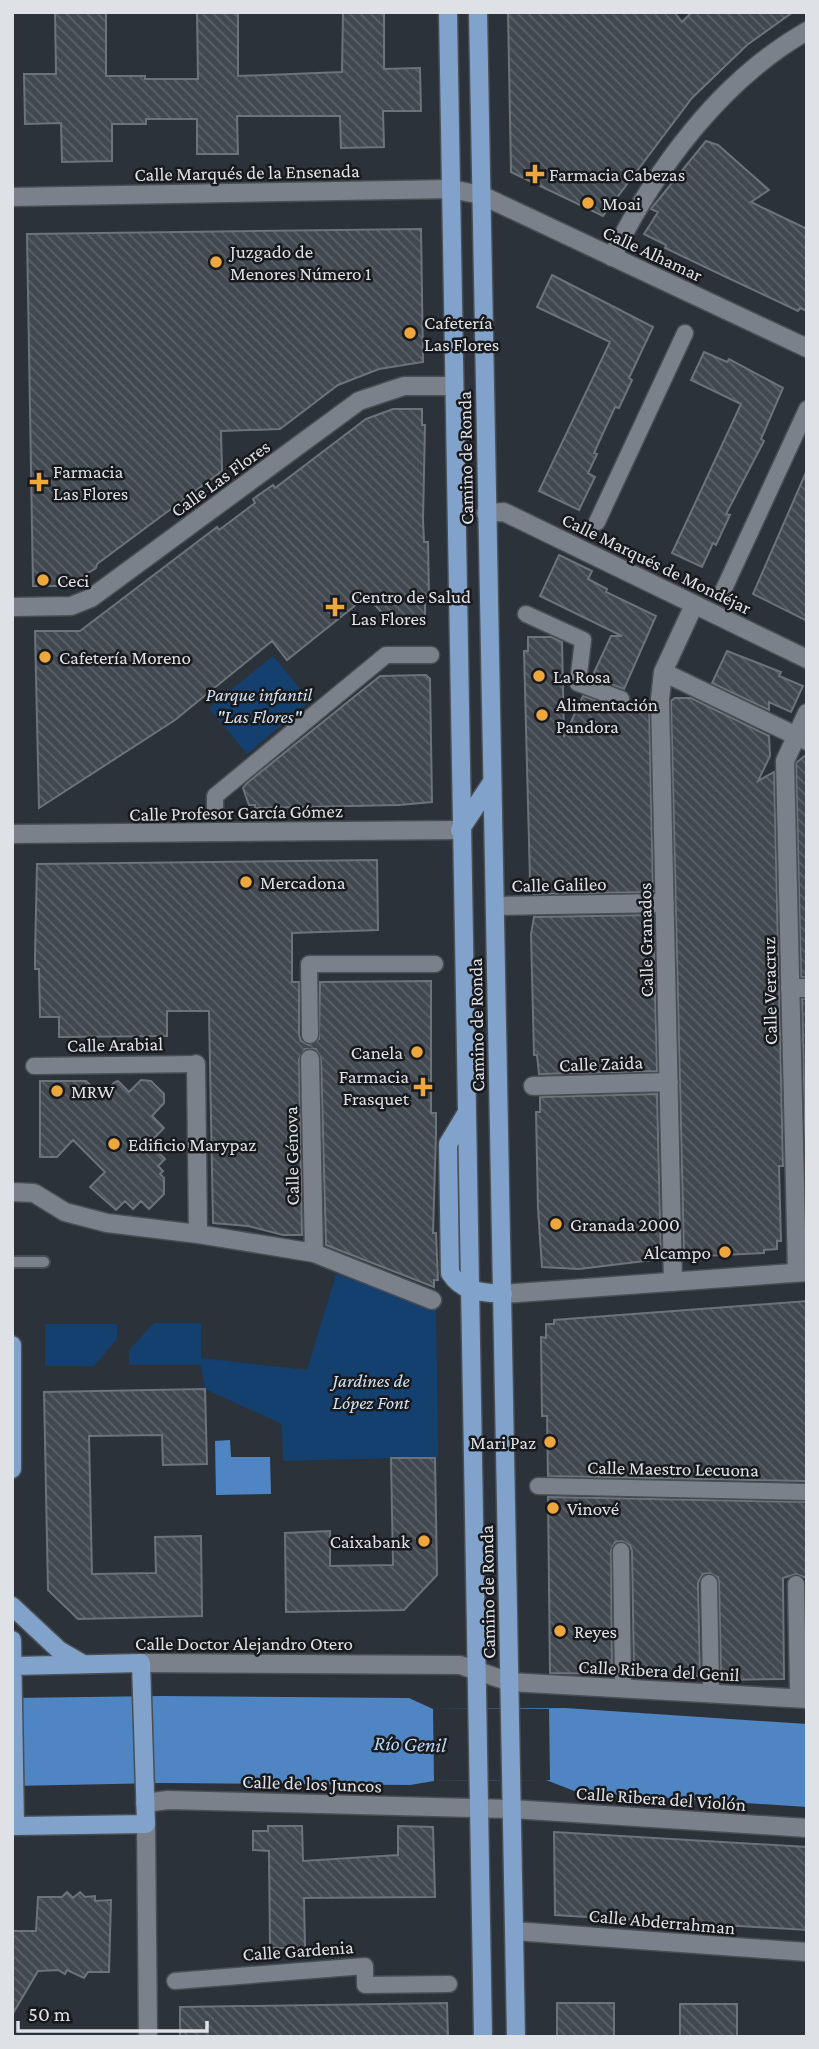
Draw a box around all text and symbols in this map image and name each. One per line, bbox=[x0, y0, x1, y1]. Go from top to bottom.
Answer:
street label: Calle Marqués de la Ensenada bbox=[134, 160, 360, 185]
place label: Farmacia Cabezas bbox=[549, 164, 685, 185]
marker: Farmacia Cabezas bbox=[527, 166, 543, 182]
place label: Moai bbox=[602, 193, 641, 214]
marker: Moai bbox=[580, 195, 596, 211]
street label: Calle Alhamar bbox=[600, 221, 706, 286]
place label: Juzgado de Menores Número 1 bbox=[228, 241, 371, 284]
marker: Juzgado de Menores Número 1 bbox=[208, 254, 224, 270]
place label: Cafetería Las Flores bbox=[424, 312, 499, 355]
marker: Cafetería Las Flores bbox=[402, 325, 418, 341]
street label: Camino de Ronda bbox=[454, 391, 477, 525]
street label: Calle Las Flores bbox=[167, 436, 274, 521]
place label: Farmacia Las Flores bbox=[53, 461, 128, 504]
marker: Farmacia Las Flores bbox=[31, 474, 47, 490]
street label: Calle Marqués de Mondéjar bbox=[558, 508, 755, 619]
place label: Ceci bbox=[57, 570, 89, 591]
marker: Ceci bbox=[35, 572, 51, 588]
place label: Centro de Salud Las Flores bbox=[351, 586, 471, 629]
marker: Centro de Salud Las Flores bbox=[325, 597, 345, 617]
place label: Cafetería Moreno bbox=[59, 647, 191, 668]
marker: Cafetería Moreno bbox=[37, 649, 53, 665]
place label: La Rosa bbox=[553, 666, 611, 687]
marker: La Rosa bbox=[531, 668, 547, 684]
park label: Parque infantil "Las Flores" bbox=[206, 684, 313, 727]
place label: Alimentación Pandora bbox=[556, 694, 658, 737]
marker: Alimentación Pandora bbox=[534, 707, 550, 723]
street label: Calle Profesor García Gómez bbox=[129, 800, 343, 825]
place label: Mercadona bbox=[260, 872, 346, 893]
street label: Calle Galileo bbox=[511, 873, 607, 896]
marker: Mercadona bbox=[238, 874, 254, 890]
street label: Calle Granados bbox=[634, 882, 657, 998]
street label: Calle Veracruz bbox=[758, 937, 781, 1045]
street label: Camino de Ronda bbox=[465, 958, 488, 1092]
street label: Calle Arabial bbox=[67, 1033, 163, 1056]
place label: Canela bbox=[351, 1042, 403, 1063]
marker: Canela bbox=[409, 1044, 425, 1060]
street label: Calle Zaida bbox=[559, 1052, 644, 1075]
place label: Farmacia Frasquet bbox=[339, 1066, 410, 1109]
marker: Farmacia Frasquet bbox=[415, 1079, 431, 1095]
place label: MRW bbox=[71, 1081, 115, 1102]
marker: MRW bbox=[49, 1083, 65, 1099]
street label: Calle Génova bbox=[280, 1106, 303, 1206]
place label: Edificio Marypaz bbox=[128, 1134, 256, 1155]
marker: Edificio Marypaz bbox=[106, 1136, 122, 1152]
place label: Granada 2000 bbox=[570, 1214, 680, 1235]
marker: Granada 2000 bbox=[548, 1216, 564, 1232]
place label: Alcampo bbox=[644, 1242, 711, 1263]
marker: Alcampo bbox=[717, 1244, 733, 1260]
park label: Jardines de López Font bbox=[329, 1370, 410, 1413]
place label: Mari Paz bbox=[470, 1432, 536, 1453]
marker: Mari Paz bbox=[542, 1434, 558, 1450]
street label: Calle Maestro Lecuona bbox=[587, 1457, 759, 1481]
place label: Vinové bbox=[567, 1498, 619, 1519]
marker: Vinové bbox=[545, 1500, 561, 1516]
street label: Camino de Ronda bbox=[476, 1525, 499, 1659]
place label: Caixabank bbox=[330, 1531, 411, 1552]
marker: Caixabank bbox=[416, 1533, 432, 1549]
place label: Reyes bbox=[574, 1621, 617, 1642]
marker: Reyes bbox=[552, 1623, 568, 1639]
street label: Calle Doctor Alejandro Otero bbox=[135, 1633, 353, 1655]
street label: Calle Ribera del Genil bbox=[578, 1656, 740, 1685]
water label: Río Genil bbox=[373, 1731, 448, 1757]
street label: Calle de los Juncos bbox=[242, 1771, 382, 1796]
street label: Calle Ribera del Violón bbox=[575, 1782, 747, 1815]
street label: Calle Abderrahman bbox=[588, 1905, 736, 1938]
street label: Calle Gardenia bbox=[242, 1936, 354, 1965]
scale bar bbox=[18, 1990, 206, 2034]
text: 50 m bbox=[28, 2002, 71, 2026]

